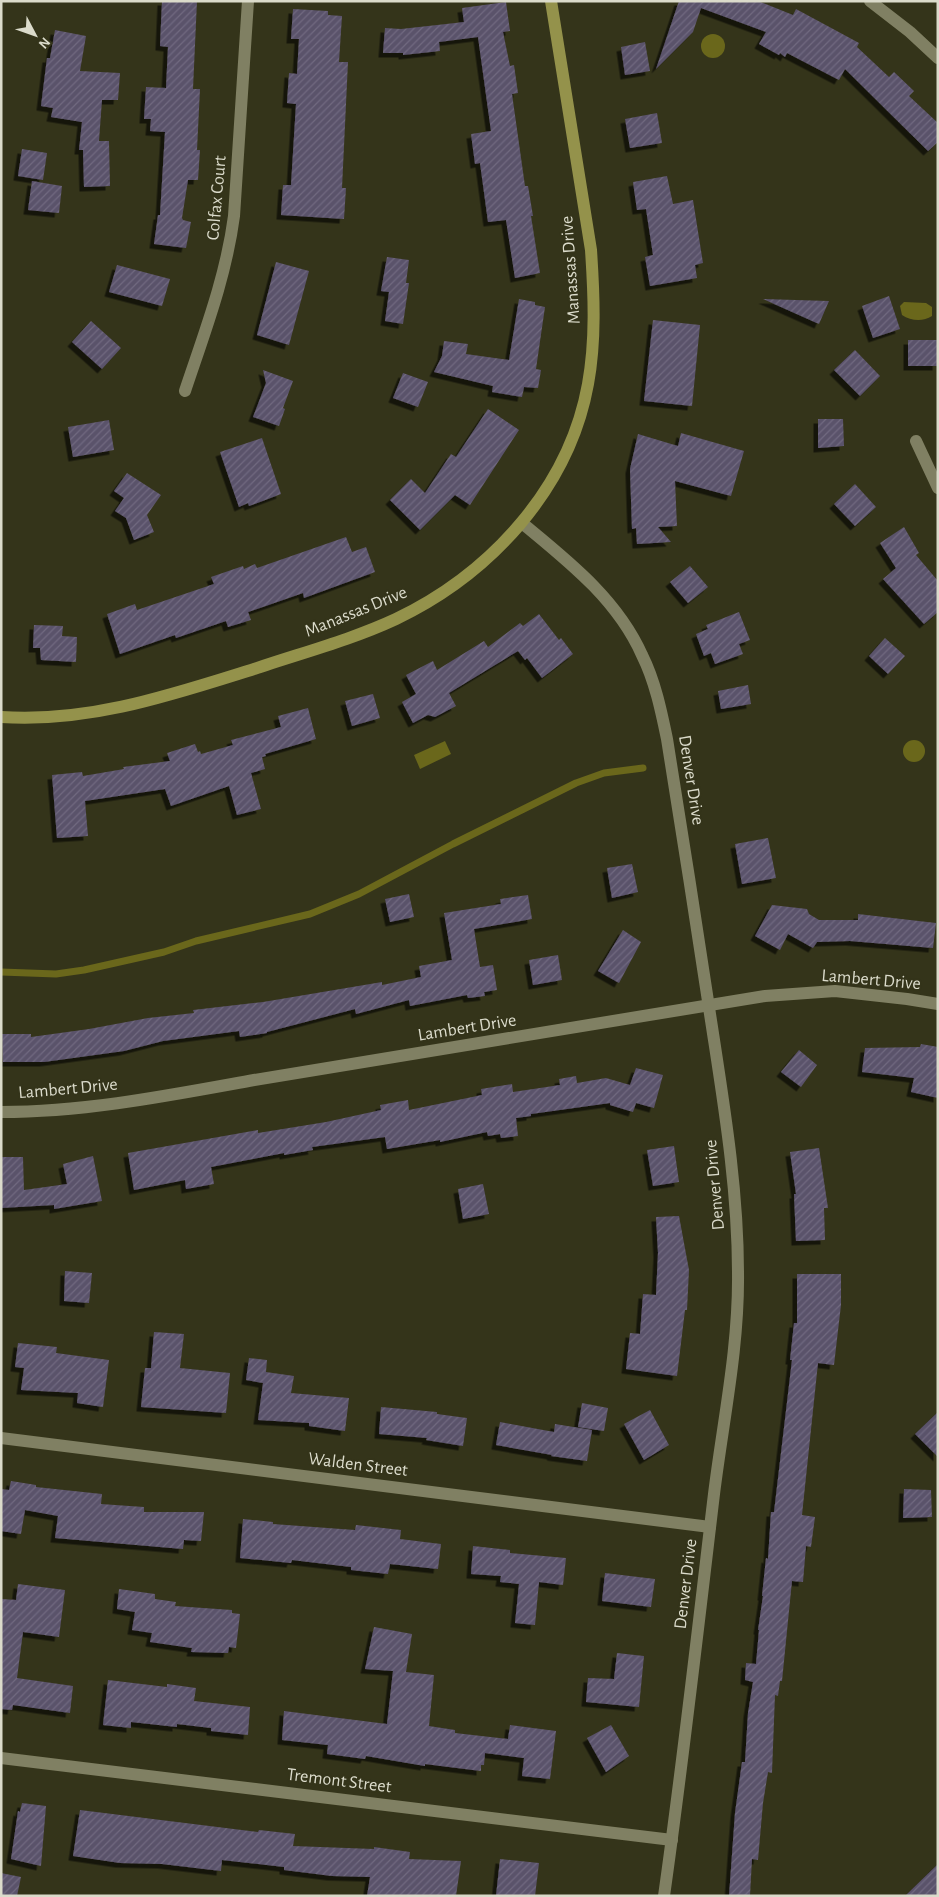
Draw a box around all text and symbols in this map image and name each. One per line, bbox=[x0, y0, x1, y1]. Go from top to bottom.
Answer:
north arrow bbox=[10, 10, 60, 60]
text: N bbox=[36, 35, 53, 51]
street label: Colfax Court bbox=[204, 155, 230, 241]
street label: Manassas Drive bbox=[558, 215, 584, 325]
street label: Manassas Drive bbox=[302, 583, 410, 641]
street label: Denver Drive bbox=[675, 734, 707, 826]
street label: Lambert Drive bbox=[821, 967, 921, 993]
street label: Lambert Drive bbox=[416, 1011, 518, 1045]
street label: Lambert Drive bbox=[18, 1076, 118, 1102]
street label: Denver Drive bbox=[702, 1139, 728, 1231]
street label: Walden Street bbox=[307, 1450, 409, 1480]
street label: Denver Drive bbox=[672, 1538, 700, 1630]
street label: Tremont Street bbox=[286, 1766, 393, 1796]

